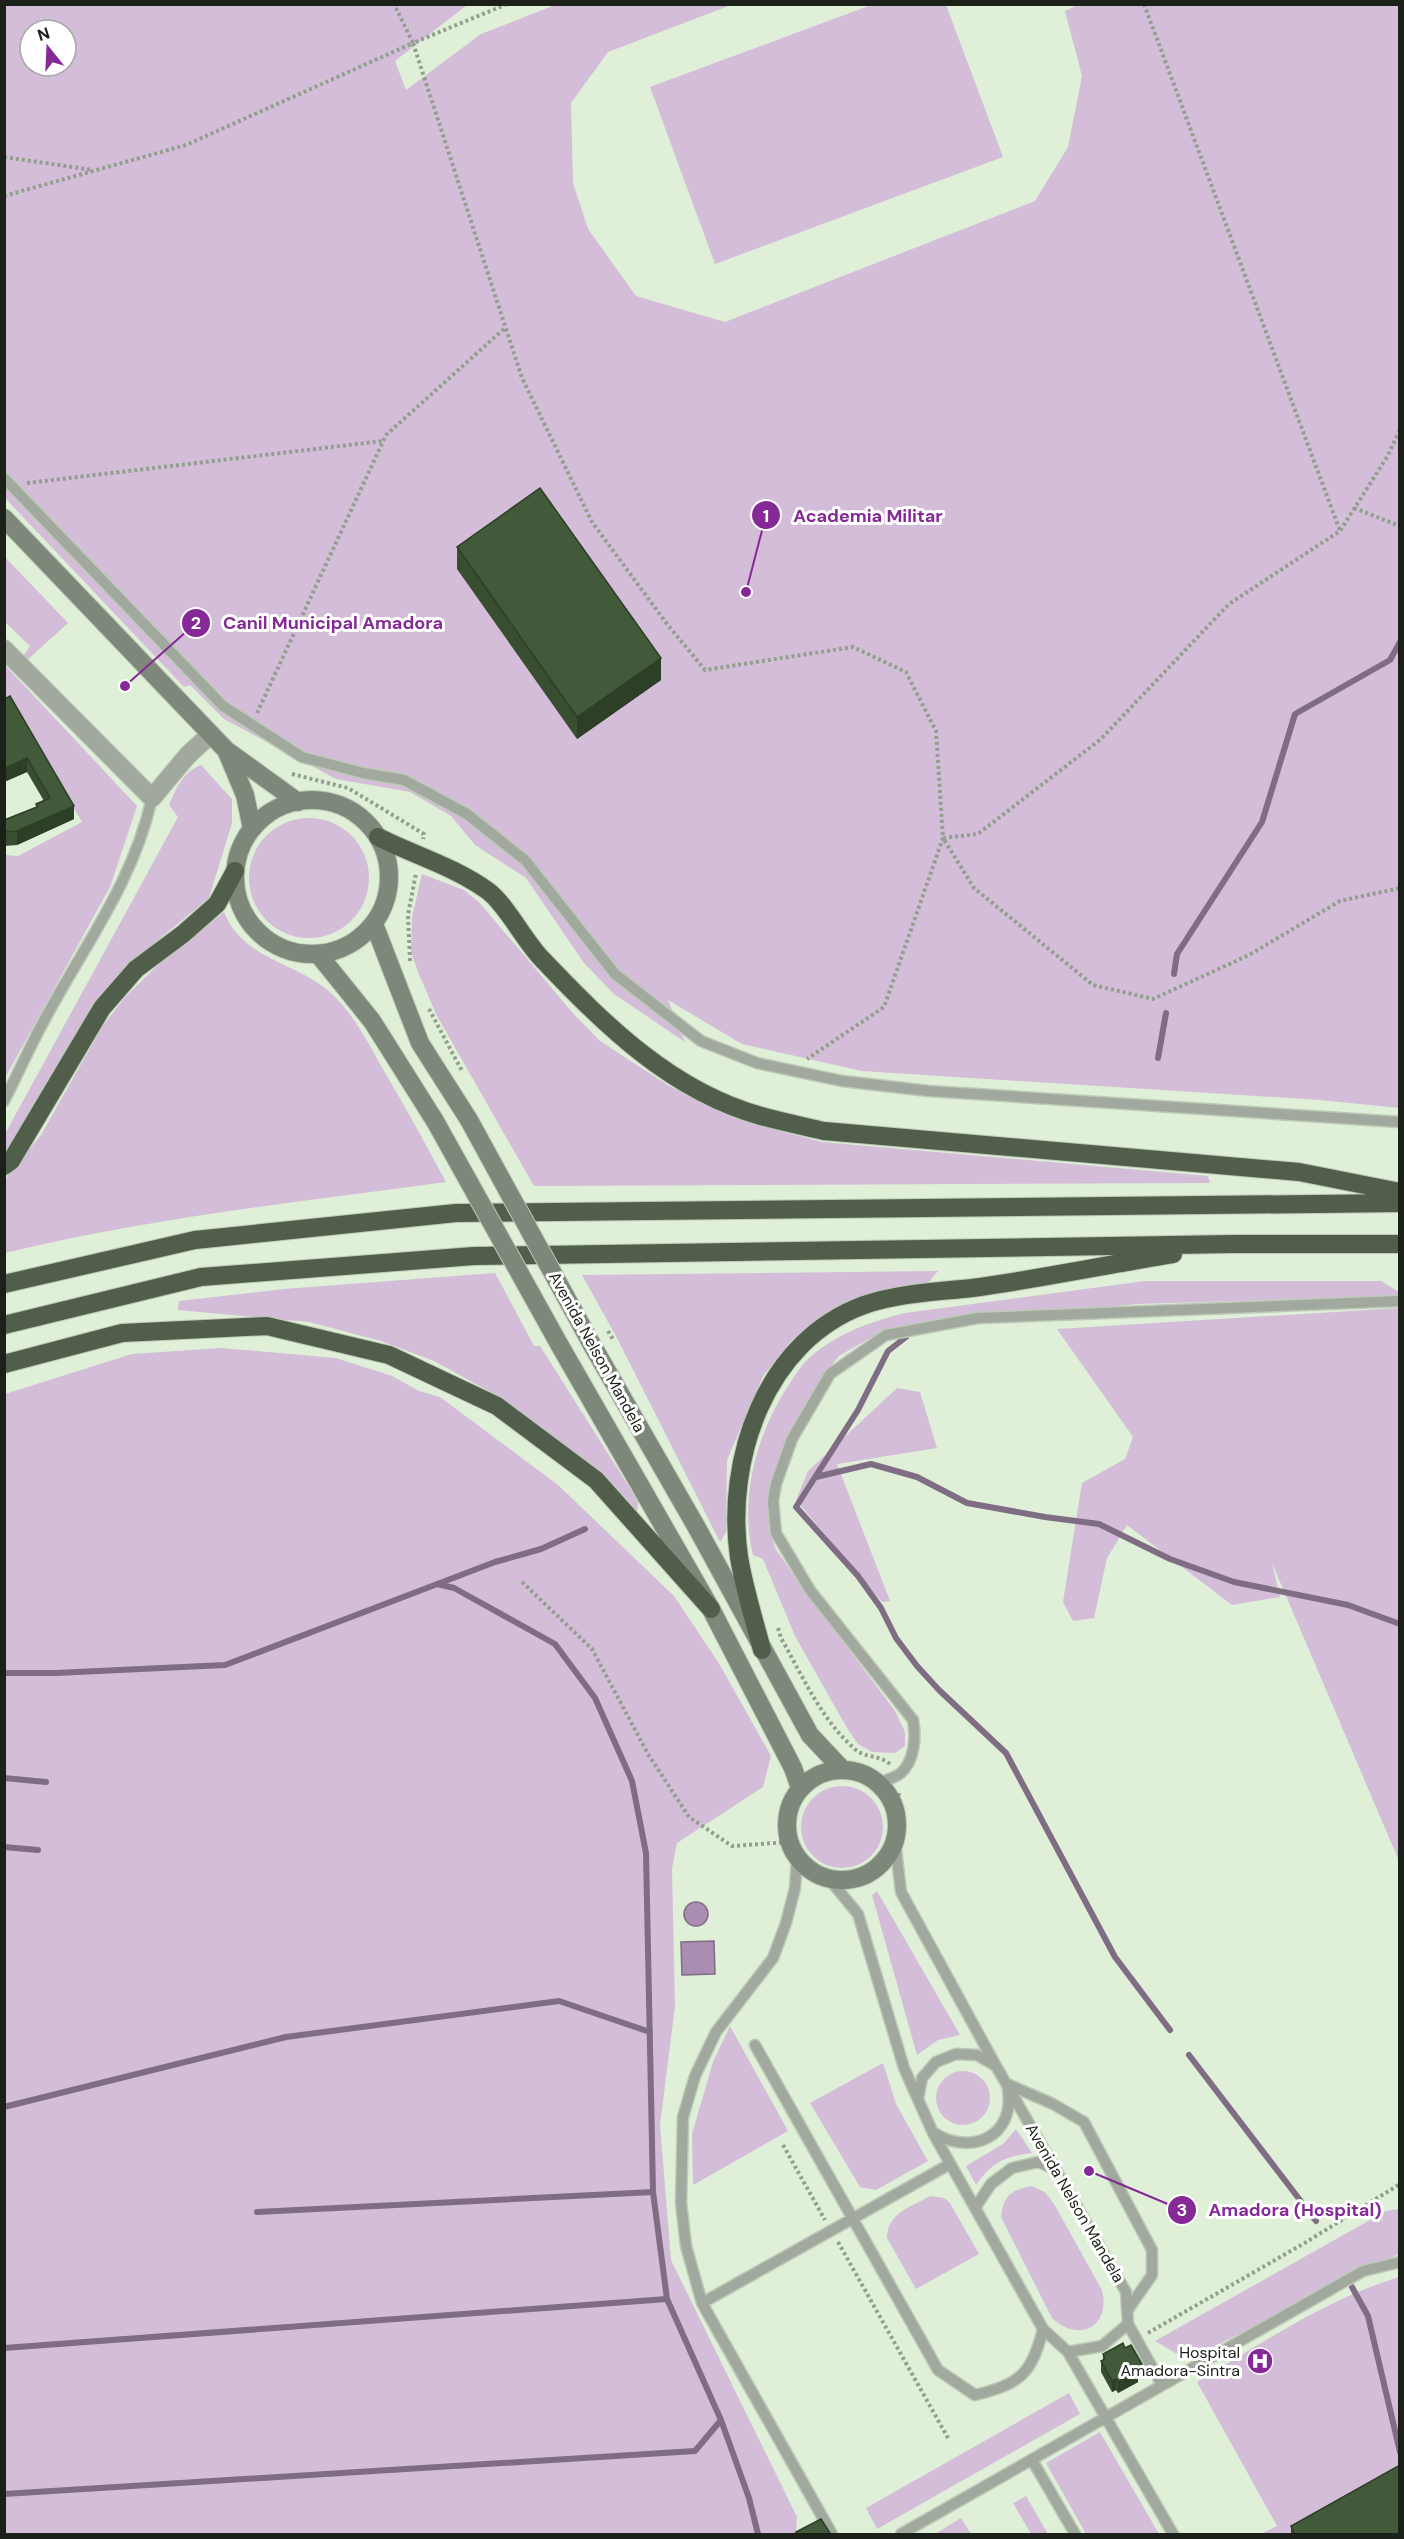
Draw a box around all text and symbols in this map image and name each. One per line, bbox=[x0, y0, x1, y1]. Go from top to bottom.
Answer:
north arrow bbox=[18, 18, 78, 78]
text: N bbox=[35, 22, 52, 46]
callout: Academia Militar bbox=[751, 497, 954, 533]
text: 1 bbox=[763, 504, 769, 528]
text: Academia Militar bbox=[793, 504, 943, 528]
callout: Canil Municipal Amadora bbox=[181, 605, 455, 641]
text: 2 bbox=[191, 611, 201, 635]
text: Canil Municipal Amadora bbox=[223, 611, 443, 635]
street label: Avenida Nelson Mandela bbox=[544, 1268, 650, 1436]
street label: Avenida Nelson Mandela bbox=[1021, 2120, 1129, 2286]
callout: Amadora (Hospital) bbox=[1167, 2192, 1394, 2228]
text: 3 bbox=[1177, 2198, 1187, 2222]
text: Amadora (Hospital) bbox=[1208, 2198, 1382, 2222]
place label: Hospital Amadora-Sintra bbox=[1120, 2342, 1240, 2381]
hospital icon: Hospital Amadora-Sintra bbox=[1245, 2346, 1275, 2376]

